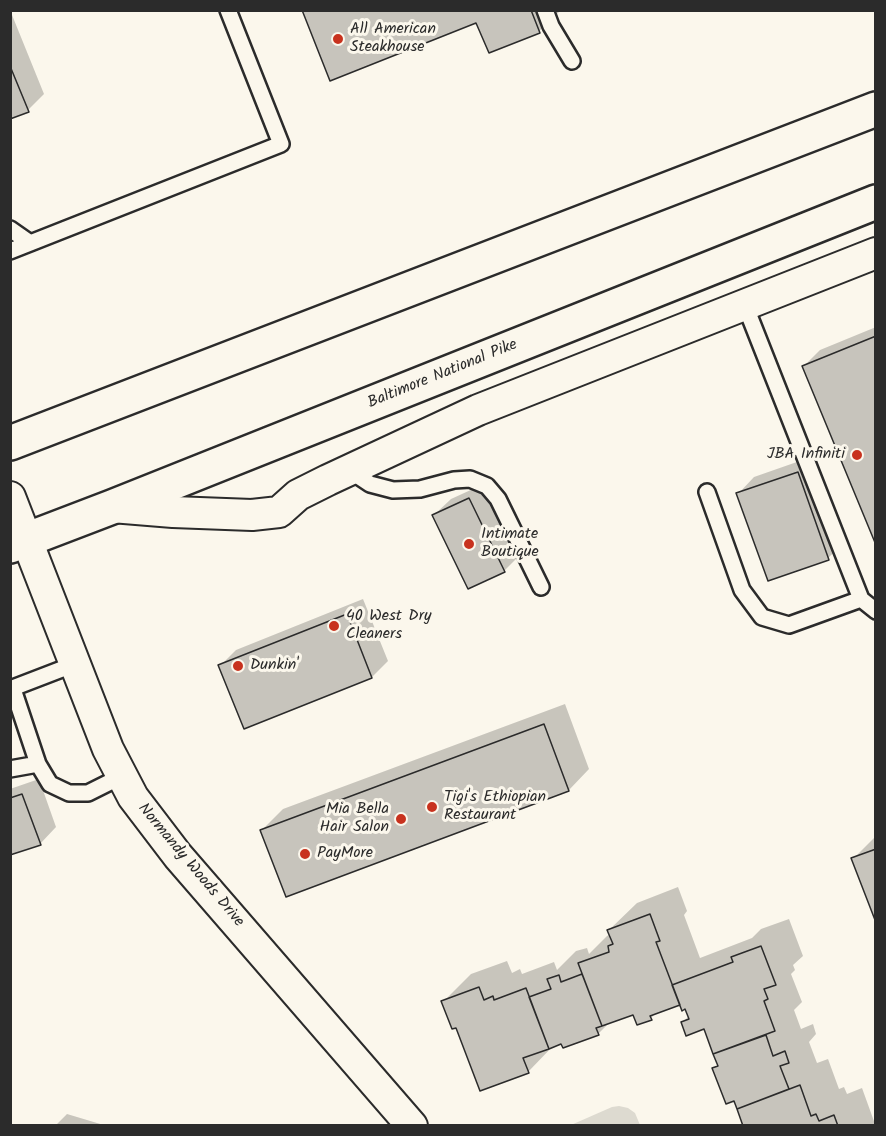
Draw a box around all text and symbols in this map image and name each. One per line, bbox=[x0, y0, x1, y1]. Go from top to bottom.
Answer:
place label: All American Steakhouse bbox=[350, 20, 436, 58]
marker: All American Steakhouse bbox=[331, 32, 345, 46]
street label: Baltimore National Pike bbox=[365, 336, 521, 414]
place label: JBA Infiniti bbox=[767, 445, 845, 465]
marker: JBA Infiniti bbox=[850, 448, 864, 462]
place label: Intimate Boutique bbox=[481, 525, 539, 563]
marker: Intimate Boutique bbox=[462, 537, 476, 551]
place label: 40 West Dry Cleaners bbox=[346, 607, 431, 645]
marker: 40 West Dry Cleaners bbox=[327, 619, 341, 633]
place label: Dunkin' bbox=[250, 656, 299, 676]
marker: Dunkin' bbox=[231, 659, 245, 673]
place label: Tigi's Ethiopian Restaurant bbox=[444, 788, 546, 826]
street label: Normandy Woods Drive bbox=[133, 800, 247, 932]
place label: Mia Bella Hair Salon bbox=[320, 800, 389, 838]
marker: Tigi's Ethiopian Restaurant bbox=[425, 800, 439, 814]
marker: Mia Bella Hair Salon bbox=[394, 812, 408, 826]
place label: PayMore bbox=[317, 844, 373, 864]
marker: PayMore bbox=[298, 847, 312, 861]

